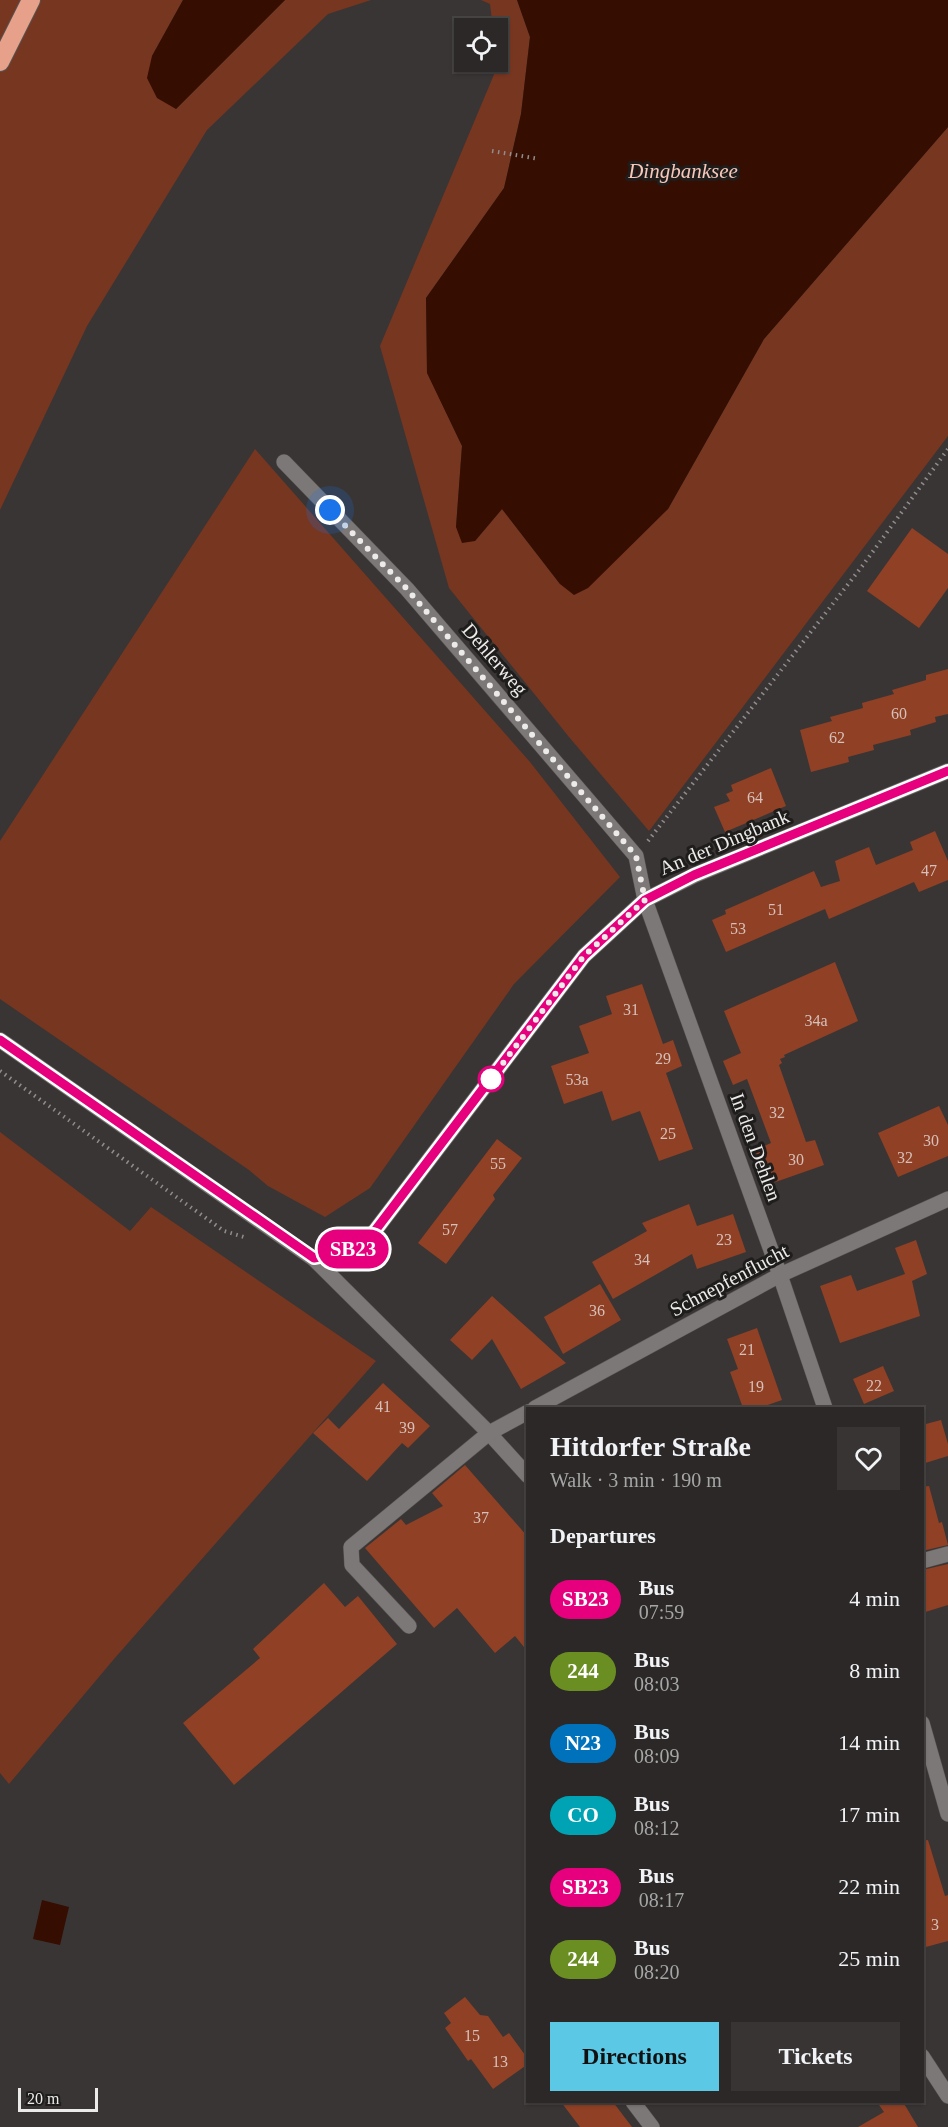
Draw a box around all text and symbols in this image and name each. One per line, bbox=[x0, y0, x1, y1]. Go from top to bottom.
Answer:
map controls bbox=[454, 18, 508, 72]
button: locate bbox=[454, 18, 508, 72]
water label: Dingbanksee bbox=[627, 159, 738, 183]
your location bbox=[315, 495, 345, 525]
street label: Dehlerweg bbox=[457, 619, 532, 700]
house number: 60 bbox=[891, 705, 907, 722]
house number: 62 bbox=[829, 729, 845, 746]
house number: 64 bbox=[747, 789, 763, 806]
street label: An der Dingbank bbox=[656, 805, 793, 880]
house number: 47 bbox=[921, 862, 937, 879]
house number: 51 bbox=[768, 901, 784, 918]
house number: 53 bbox=[730, 920, 746, 937]
house number: 31 bbox=[623, 1001, 639, 1018]
house number: 34a bbox=[804, 1012, 828, 1029]
house number: 29 bbox=[655, 1050, 671, 1067]
unlabelled marker bbox=[478, 1066, 504, 1092]
house number: 53a bbox=[565, 1071, 589, 1088]
street label: In den Dehlen bbox=[726, 1090, 786, 1204]
house number: 32 bbox=[769, 1104, 785, 1121]
house number: 25 bbox=[660, 1125, 676, 1142]
house number: 30 bbox=[923, 1132, 939, 1149]
house number: 32 bbox=[897, 1149, 913, 1166]
house number: 30 bbox=[788, 1151, 804, 1168]
house number: 55 bbox=[490, 1155, 506, 1172]
house number: 57 bbox=[442, 1221, 458, 1238]
line badge: SB23 bbox=[311, 1230, 395, 1268]
house number: 23 bbox=[716, 1231, 732, 1248]
text: SB23 bbox=[330, 1237, 376, 1261]
street label: Schnepfenflucht bbox=[666, 1239, 793, 1321]
house number: 34 bbox=[634, 1251, 650, 1268]
house number: 36 bbox=[589, 1302, 605, 1319]
house number: 21 bbox=[739, 1341, 755, 1358]
house number: 22 bbox=[866, 1377, 882, 1394]
house number: 19 bbox=[748, 1378, 764, 1395]
house number: 41 bbox=[375, 1398, 391, 1415]
house number: 39 bbox=[399, 1419, 415, 1436]
button: heart bbox=[837, 1427, 900, 1490]
text: Hitdorfer Straße bbox=[550, 1431, 751, 1462]
text: Walk · 3 min · 190 m bbox=[550, 1469, 722, 1491]
house number: 37 bbox=[473, 1509, 489, 1526]
text: Departures bbox=[550, 1523, 656, 1548]
text: Bus bbox=[639, 1575, 674, 1600]
text: 4 min bbox=[849, 1586, 900, 1611]
text: SB23 bbox=[562, 1587, 609, 1611]
text: 07:59 bbox=[639, 1601, 684, 1623]
text: Bus bbox=[634, 1647, 669, 1672]
text: 8 min bbox=[849, 1658, 900, 1683]
text: 244 bbox=[567, 1659, 599, 1683]
text: 08:03 bbox=[634, 1673, 680, 1695]
text: Bus bbox=[634, 1719, 669, 1744]
text: 14 min bbox=[838, 1730, 900, 1755]
text: N23 bbox=[565, 1731, 601, 1755]
text: 08:09 bbox=[634, 1745, 680, 1767]
text: Bus bbox=[634, 1791, 669, 1816]
text: 17 min bbox=[838, 1802, 900, 1827]
text: CO bbox=[567, 1803, 599, 1827]
text: 08:12 bbox=[634, 1817, 680, 1839]
text: Bus bbox=[639, 1863, 674, 1888]
text: 22 min bbox=[838, 1874, 900, 1899]
text: SB23 bbox=[562, 1875, 609, 1899]
text: 08:17 bbox=[639, 1889, 684, 1911]
house number: 3 bbox=[931, 1916, 939, 1933]
text: Bus bbox=[634, 1935, 669, 1960]
text: 25 min bbox=[838, 1946, 900, 1971]
text: 244 bbox=[567, 1947, 599, 1971]
text: 08:20 bbox=[634, 1961, 680, 1983]
button: Directions bbox=[550, 2022, 719, 2091]
button: Tickets bbox=[731, 2022, 900, 2091]
house number: 15 bbox=[464, 2027, 480, 2044]
house number: 13 bbox=[492, 2053, 508, 2070]
scale bar bbox=[18, 2085, 98, 2112]
text: 20 m bbox=[27, 2090, 59, 2107]

